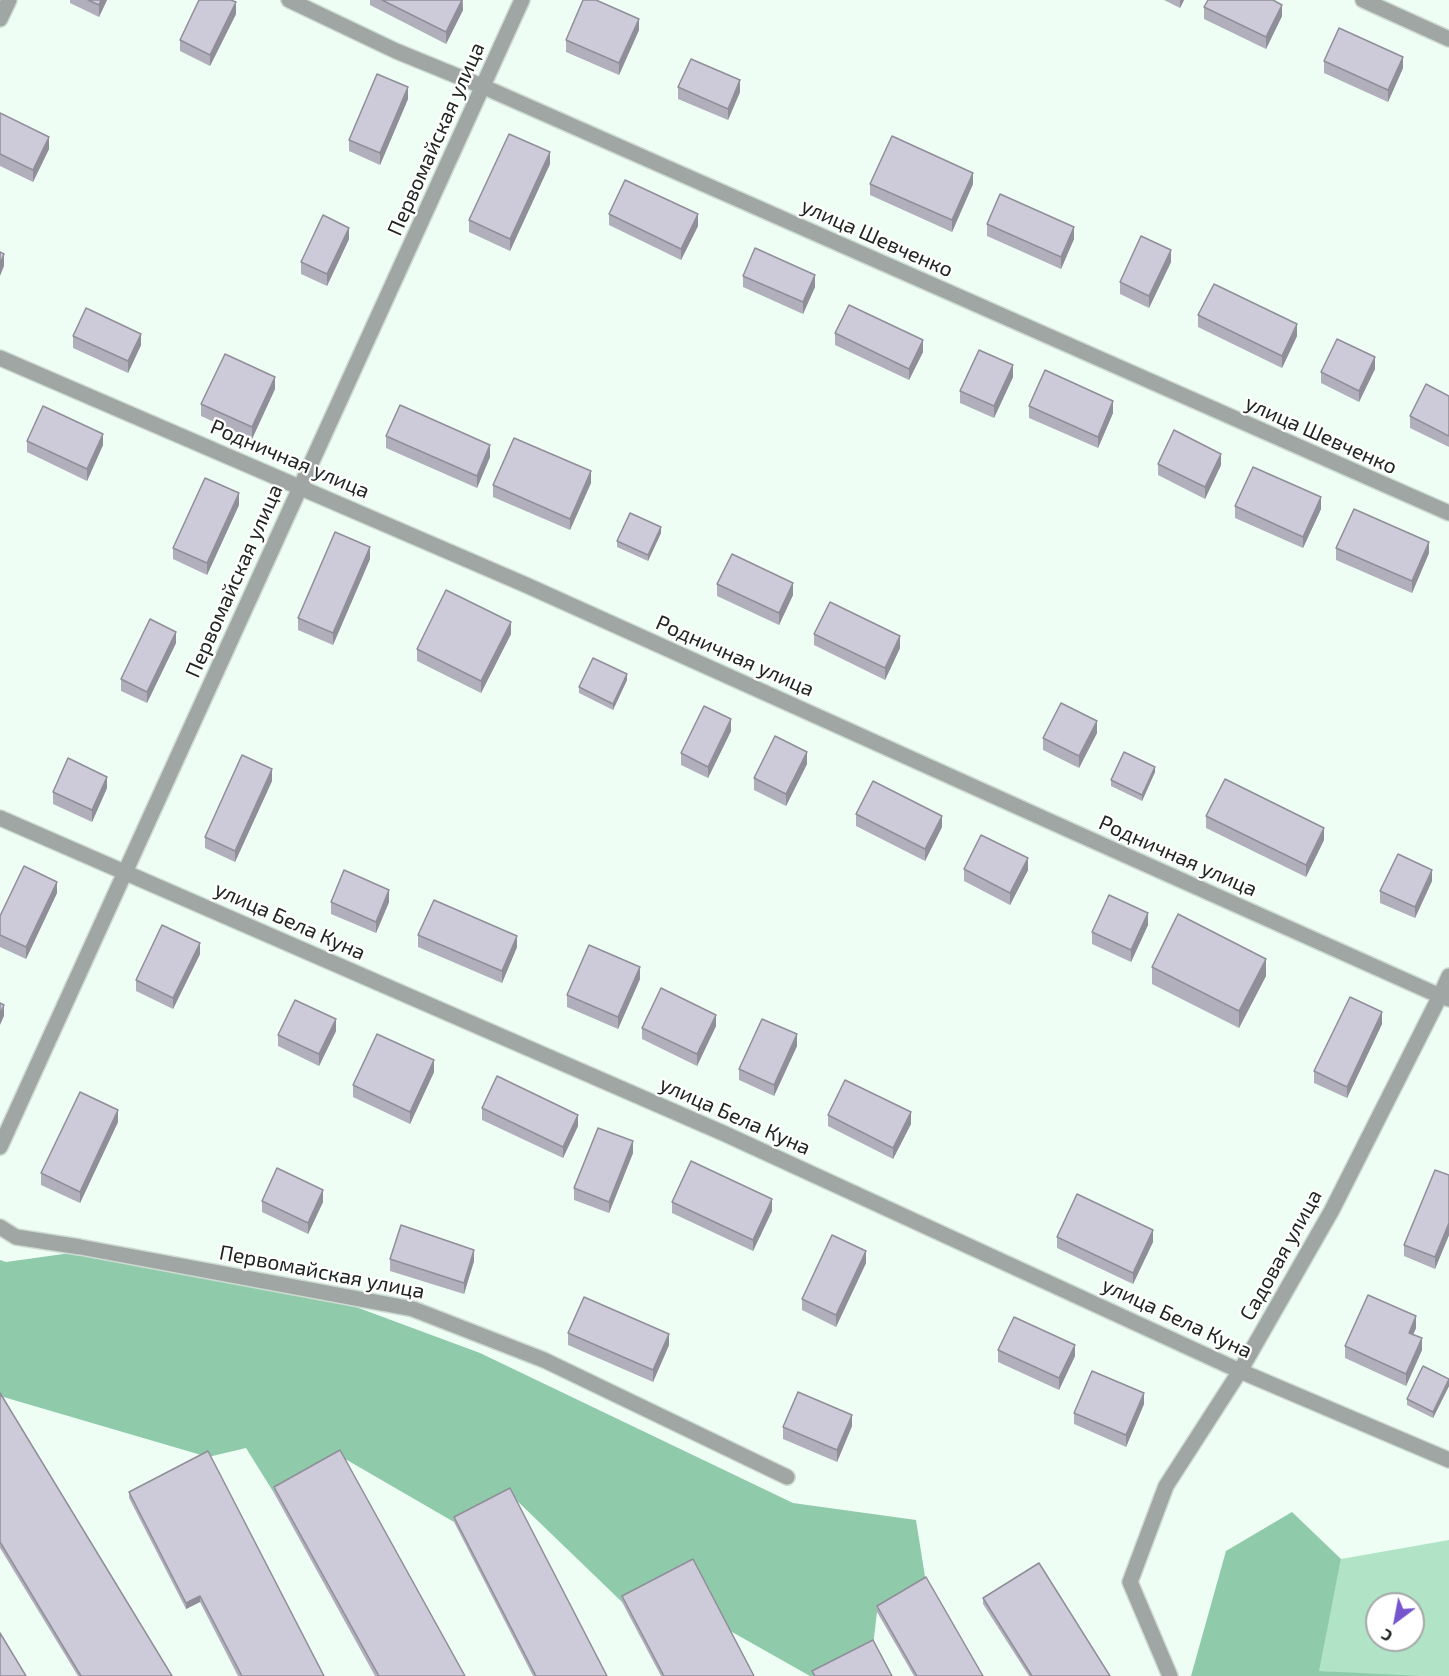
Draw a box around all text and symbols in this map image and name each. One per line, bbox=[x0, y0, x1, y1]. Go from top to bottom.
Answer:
street label: Первомайская улица bbox=[382, 39, 490, 239]
street label: улица Шевченко bbox=[797, 193, 957, 283]
street label: улица Шевченко bbox=[1241, 390, 1401, 480]
street label: Родничная улица bbox=[207, 414, 373, 504]
street label: Первомайская улица bbox=[180, 481, 288, 681]
street label: Родничная улица bbox=[652, 610, 818, 702]
street label: Родничная улица bbox=[1095, 810, 1261, 902]
street label: улица Бела Куна bbox=[211, 876, 369, 966]
street label: улица Бела Куна bbox=[656, 1071, 814, 1161]
street label: Садовая улица bbox=[1235, 1185, 1327, 1325]
street label: Первомайская улица bbox=[217, 1240, 427, 1304]
street label: улица Бела Куна bbox=[1098, 1272, 1256, 1364]
north arrow bbox=[1365, 1592, 1425, 1652]
text: С bbox=[1377, 1625, 1395, 1647]

